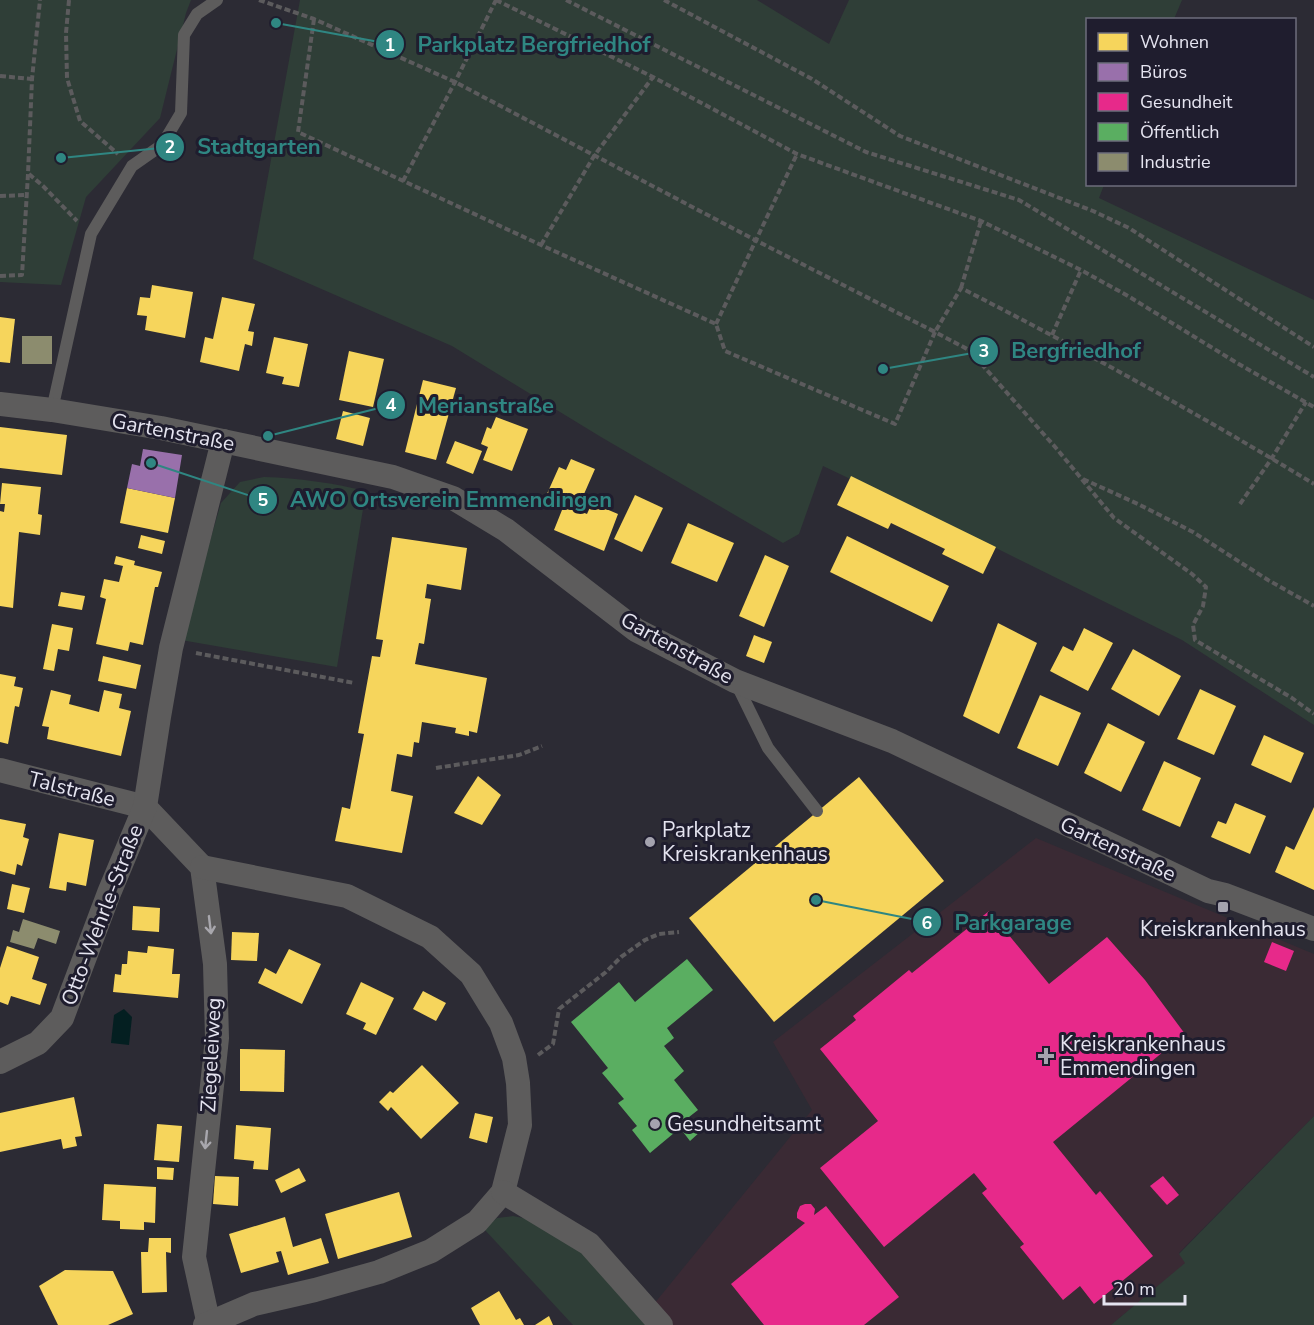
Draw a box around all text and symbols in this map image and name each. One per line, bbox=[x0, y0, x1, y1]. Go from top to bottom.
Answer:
legend bbox=[1086, 18, 1296, 186]
callout: Parkplatz Bergfriedhof bbox=[375, 24, 662, 64]
text: Parkplatz Bergfriedhof bbox=[417, 30, 651, 60]
text: Wohnen bbox=[1140, 30, 1209, 54]
text: 1 bbox=[385, 33, 395, 57]
text: Büros bbox=[1140, 60, 1187, 84]
text: Gesundheit bbox=[1140, 90, 1233, 114]
text: Öffentlich bbox=[1140, 120, 1219, 144]
callout: Stadtgarten bbox=[155, 127, 332, 167]
text: Stadtgarten bbox=[197, 132, 321, 162]
text: 2 bbox=[165, 135, 175, 159]
text: Industrie bbox=[1140, 150, 1211, 174]
callout: Bergfriedhof bbox=[969, 331, 1153, 371]
text: Bergfriedhof bbox=[1011, 336, 1142, 366]
text: 3 bbox=[979, 339, 989, 363]
callout: Merianstraße bbox=[376, 385, 566, 425]
text: Merianstraße bbox=[418, 391, 554, 421]
text: 4 bbox=[386, 393, 397, 417]
street label: Gartenstraße bbox=[109, 406, 237, 458]
callout: AWO Ortsverein Emmendingen bbox=[248, 480, 624, 520]
text: AWO Ortsverein Emmendingen bbox=[290, 485, 612, 515]
text: 5 bbox=[258, 488, 269, 512]
street label: Gartenstraße bbox=[616, 606, 738, 690]
street label: Talstraße bbox=[26, 765, 118, 813]
street label: Gartenstraße bbox=[1056, 810, 1180, 888]
place label: Parkplatz Kreiskrankenhaus bbox=[662, 816, 828, 868]
street label: Otto-Wehrle-Straße bbox=[55, 820, 149, 1010]
marker: Parkplatz Kreiskrankenhaus bbox=[643, 835, 657, 849]
marker: Kreiskrankenhaus bbox=[1216, 900, 1230, 914]
callout: Parkgarage bbox=[912, 902, 1083, 942]
text: Parkgarage bbox=[954, 908, 1072, 938]
text: 6 bbox=[922, 911, 933, 935]
one-way arrow bbox=[204, 914, 215, 934]
place label: Kreiskrankenhaus bbox=[1140, 915, 1306, 943]
street label: Ziegeleiweg bbox=[194, 997, 228, 1113]
place label: Kreiskrankenhaus Emmendingen bbox=[1060, 1030, 1226, 1082]
marker: Kreiskrankenhaus Emmendingen bbox=[1037, 1047, 1055, 1065]
place label: Gesundheitsamt bbox=[667, 1110, 822, 1138]
marker: Gesundheitsamt bbox=[648, 1117, 662, 1131]
one-way arrow bbox=[200, 1130, 211, 1149]
scale bar bbox=[1104, 1268, 1185, 1306]
text: 20 m bbox=[1113, 1277, 1155, 1301]

